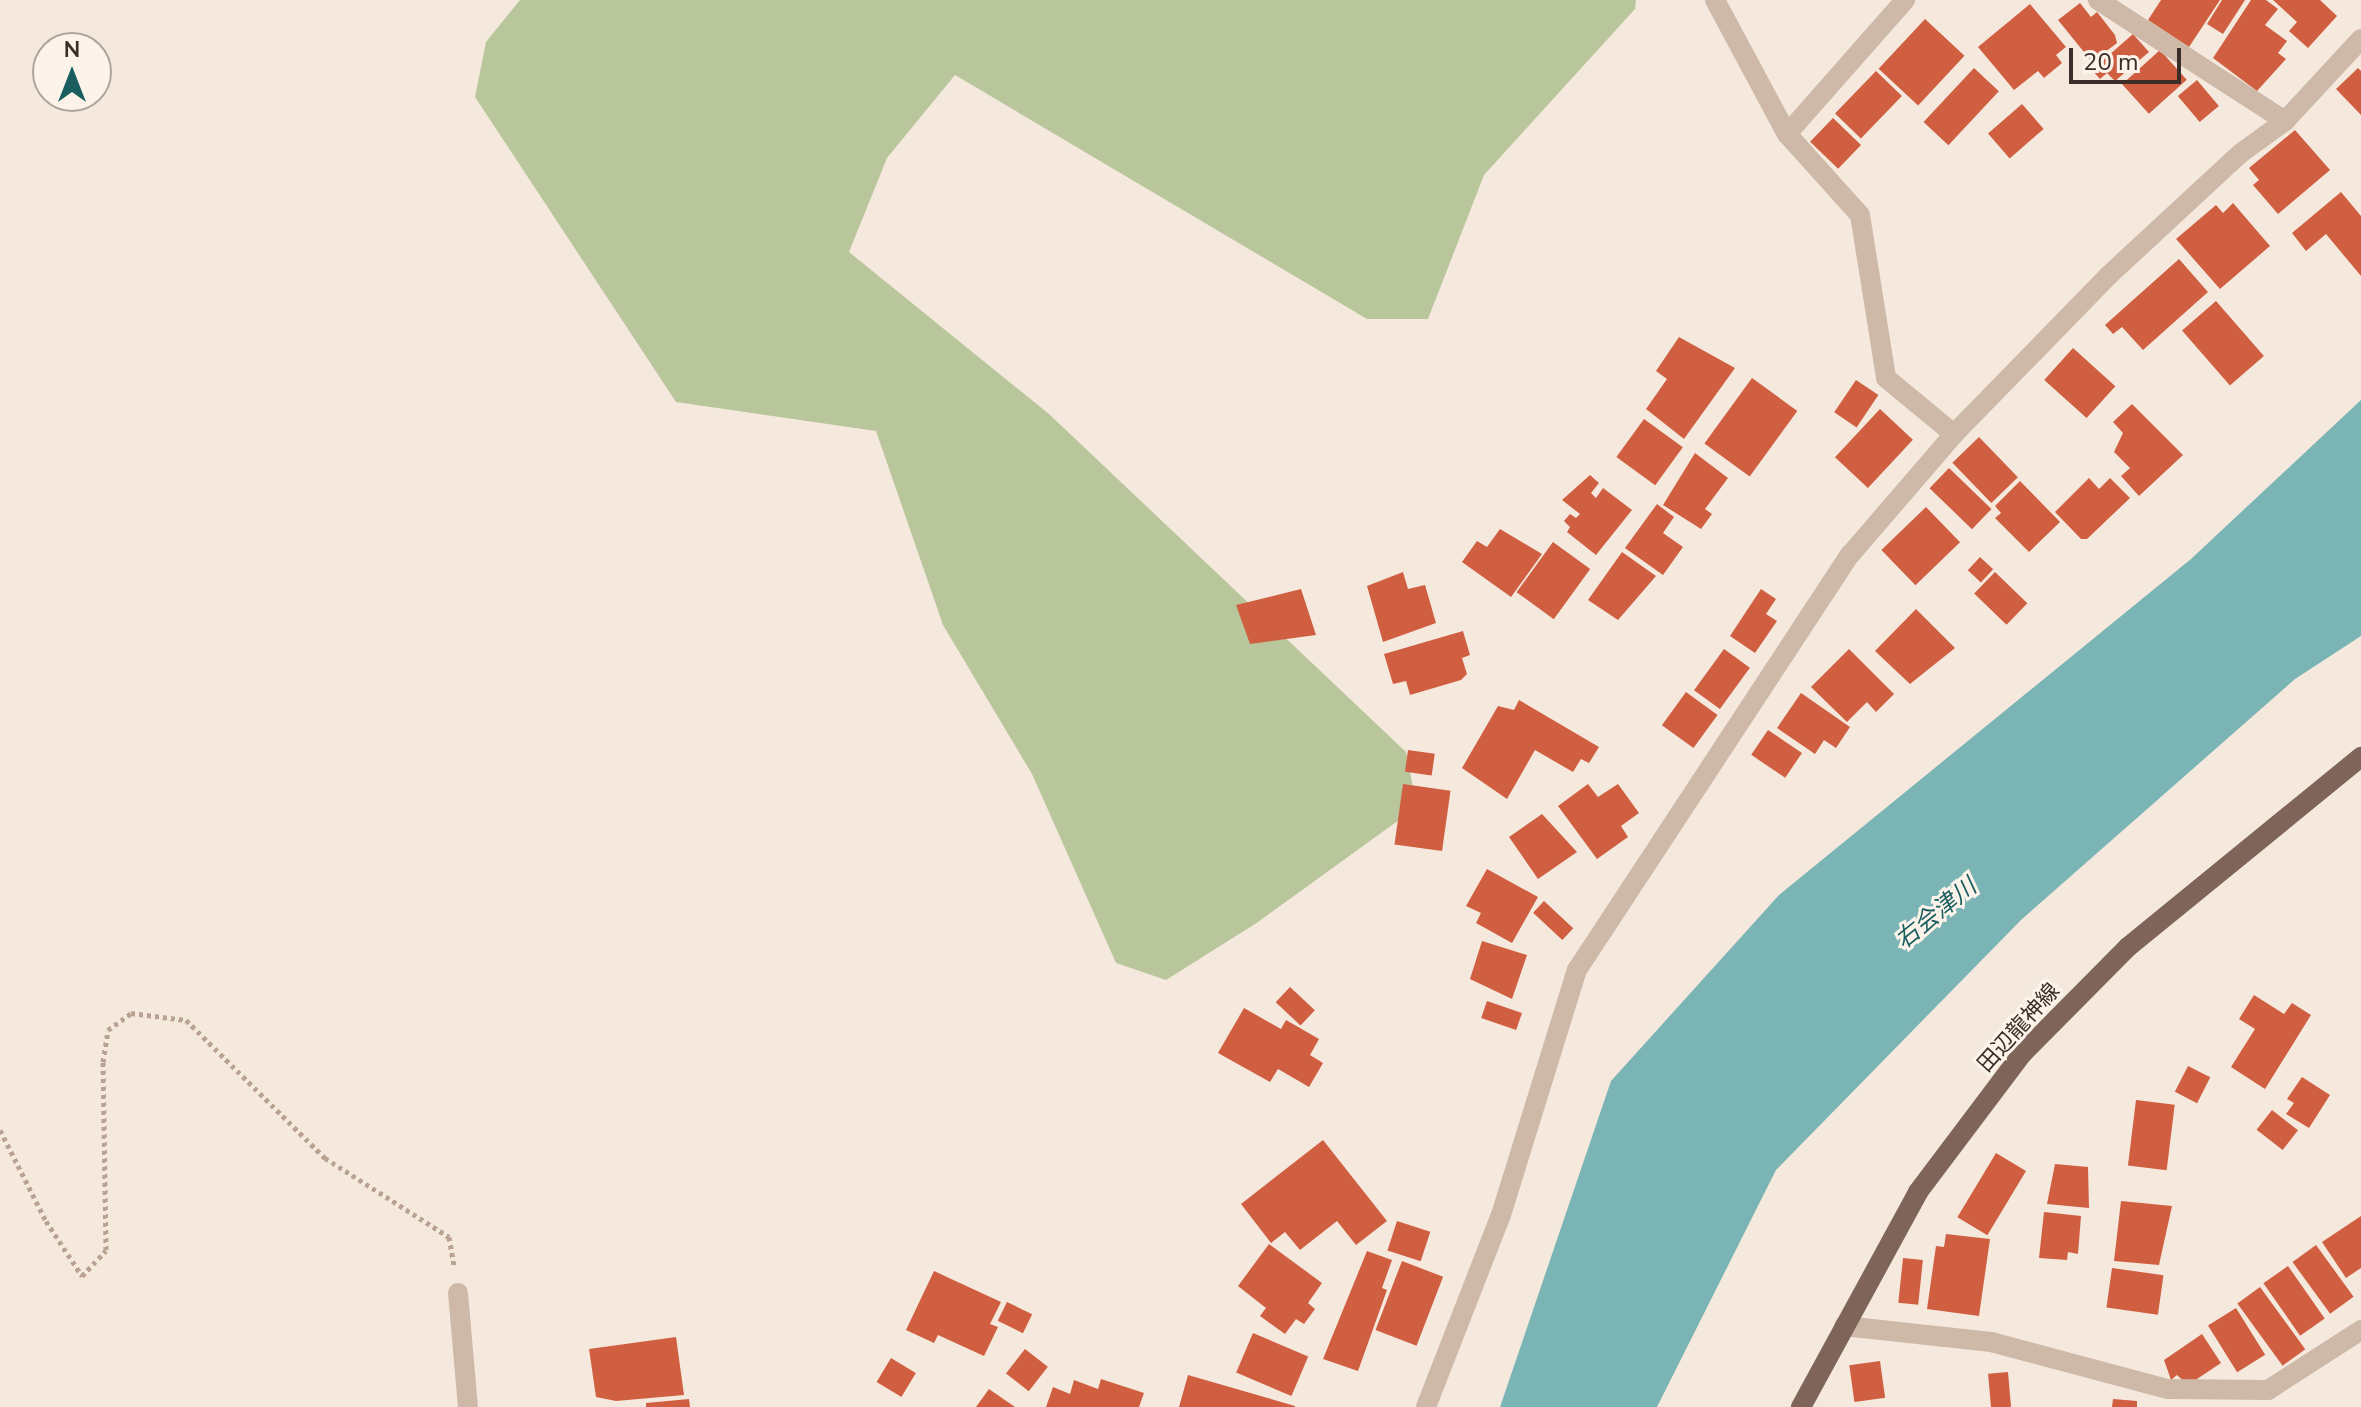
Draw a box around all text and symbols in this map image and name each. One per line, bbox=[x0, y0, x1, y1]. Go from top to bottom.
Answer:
north arrow bbox=[32, 32, 112, 112]
scale bar bbox=[2073, 32, 2185, 82]
text: N bbox=[64, 35, 80, 65]
text: 20 m bbox=[2083, 46, 2139, 78]
water label: 右会津川 bbox=[1890, 873, 1982, 955]
street label: 田辺龍神線 bbox=[1972, 978, 2066, 1078]

